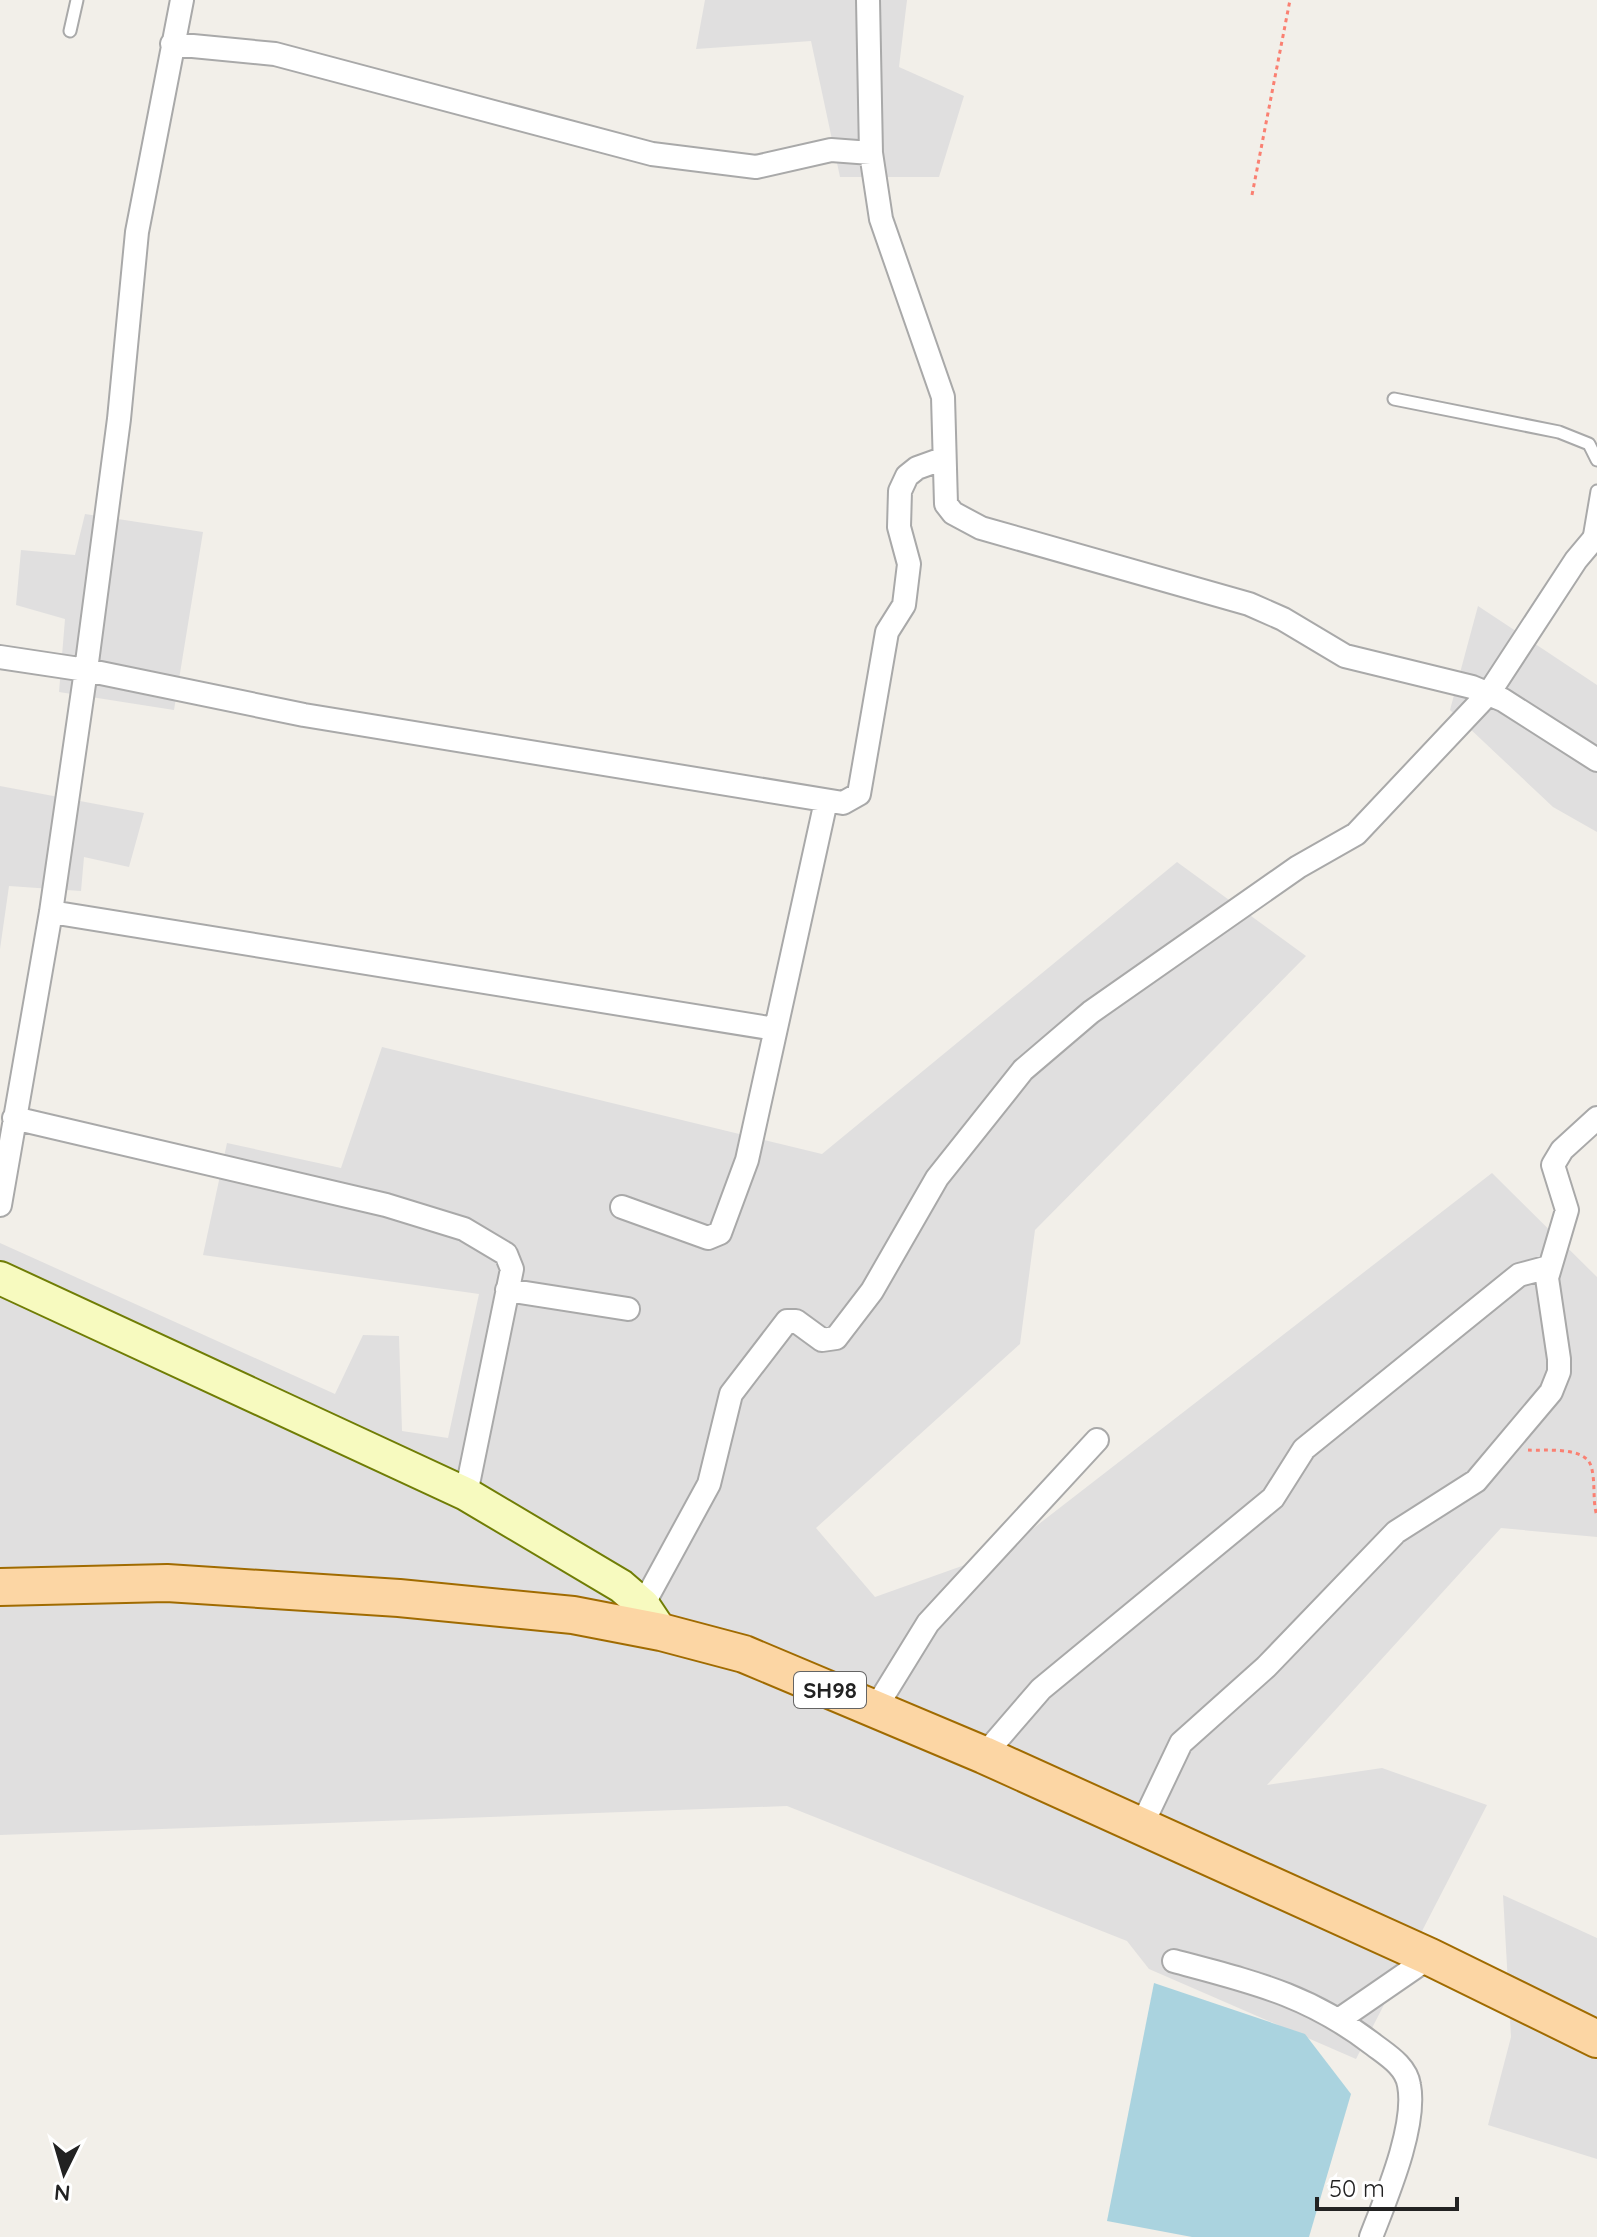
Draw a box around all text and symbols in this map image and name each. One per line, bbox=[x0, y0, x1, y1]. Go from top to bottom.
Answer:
road number: SH98 bbox=[794, 1672, 866, 1708]
north arrow bbox=[24, 2133, 104, 2213]
scale bar bbox=[1317, 2161, 1457, 2211]
text: 50 m bbox=[1329, 2173, 1385, 2203]
text: N bbox=[53, 2178, 72, 2208]

